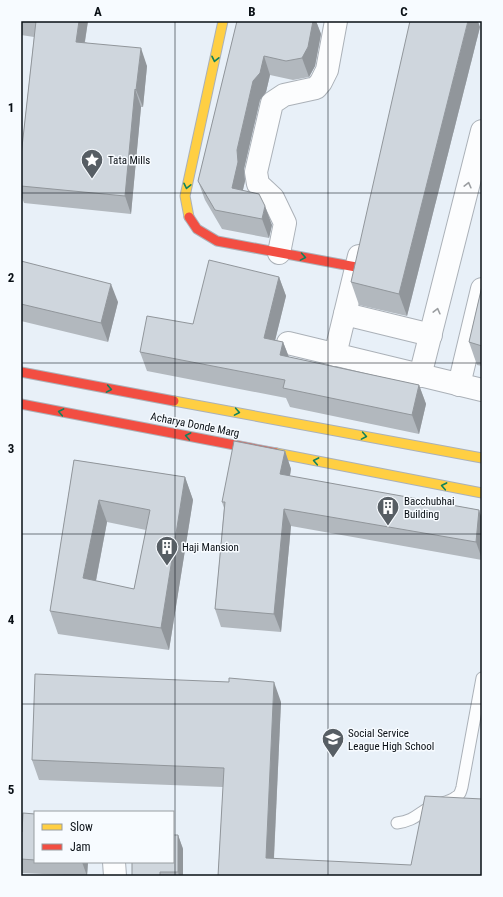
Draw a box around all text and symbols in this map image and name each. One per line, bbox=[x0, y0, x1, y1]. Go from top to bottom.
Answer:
text: A bbox=[94, 4, 102, 19]
text: B bbox=[248, 4, 256, 19]
text: C bbox=[400, 4, 408, 19]
one-way arrow bbox=[211, 56, 219, 62]
text: 1 bbox=[8, 100, 14, 115]
place icon: Tata Mills bbox=[79, 147, 105, 180]
place label: Tata Mills bbox=[108, 154, 150, 167]
one-way arrow bbox=[464, 181, 472, 188]
one-way arrow bbox=[184, 183, 192, 189]
one-way arrow bbox=[300, 253, 306, 261]
text: 2 bbox=[8, 270, 15, 285]
one-way arrow bbox=[432, 307, 440, 314]
one-way arrow bbox=[106, 384, 112, 392]
one-way arrow bbox=[233, 407, 240, 416]
one-way arrow bbox=[58, 408, 64, 416]
street label: Acharya Donde Marg bbox=[149, 410, 241, 440]
one-way arrow bbox=[361, 431, 368, 440]
one-way arrow bbox=[185, 433, 192, 441]
text: 3 bbox=[8, 441, 14, 456]
one-way arrow bbox=[313, 457, 319, 466]
one-way arrow bbox=[441, 482, 447, 491]
building icon: Bacchubhai Building bbox=[375, 494, 401, 527]
place label: Bacchubhai Building bbox=[404, 495, 455, 521]
building icon: Haji Mansion bbox=[154, 534, 180, 567]
place label: Haji Mansion bbox=[182, 541, 239, 554]
text: 4 bbox=[8, 612, 15, 627]
school or university icon: Social Service League High School bbox=[320, 726, 346, 759]
place label: Social Service League High School bbox=[348, 727, 434, 753]
text: 5 bbox=[8, 782, 15, 797]
legend bbox=[34, 811, 174, 863]
text: Slow bbox=[70, 820, 93, 834]
text: Jam bbox=[70, 840, 91, 854]

